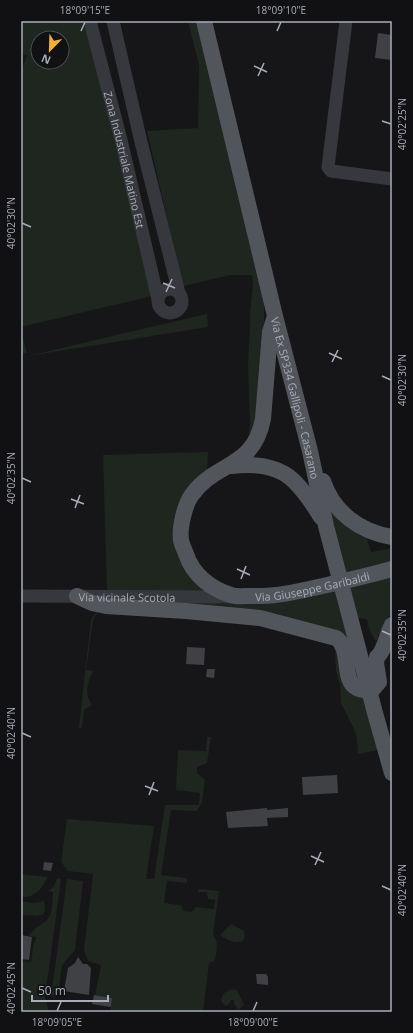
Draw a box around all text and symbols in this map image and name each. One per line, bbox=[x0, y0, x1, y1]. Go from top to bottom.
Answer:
text: 18°09'15"E bbox=[60, 3, 110, 17]
text: 18°09'10"E bbox=[256, 3, 306, 17]
north arrow bbox=[30, 30, 70, 70]
text: N bbox=[39, 51, 53, 68]
street label: Zona Industriale Matino Est bbox=[101, 89, 149, 230]
text: 40°02'25"N bbox=[395, 98, 409, 150]
text: 40°02'30"N bbox=[4, 197, 18, 249]
street label: Via Ex SP334 Gallipoli - Casarano bbox=[268, 315, 323, 481]
text: 40°02'30"N bbox=[395, 354, 409, 406]
text: 40°02'35"N bbox=[4, 452, 18, 504]
street label: Via Giuseppe Garibaldi bbox=[255, 568, 371, 604]
street label: Via vicinale Scotola bbox=[79, 589, 175, 604]
text: 40°02'35"N bbox=[395, 609, 409, 661]
text: 40°02'40"N bbox=[4, 707, 18, 759]
text: 40°02'40"N bbox=[395, 864, 409, 916]
text: 40°02'45"N bbox=[4, 962, 18, 1014]
scale bar bbox=[32, 977, 108, 1003]
text: 50 m bbox=[38, 982, 66, 999]
text: 18°09'05"E bbox=[32, 1015, 82, 1029]
text: 18°09'00"E bbox=[228, 1015, 278, 1029]

